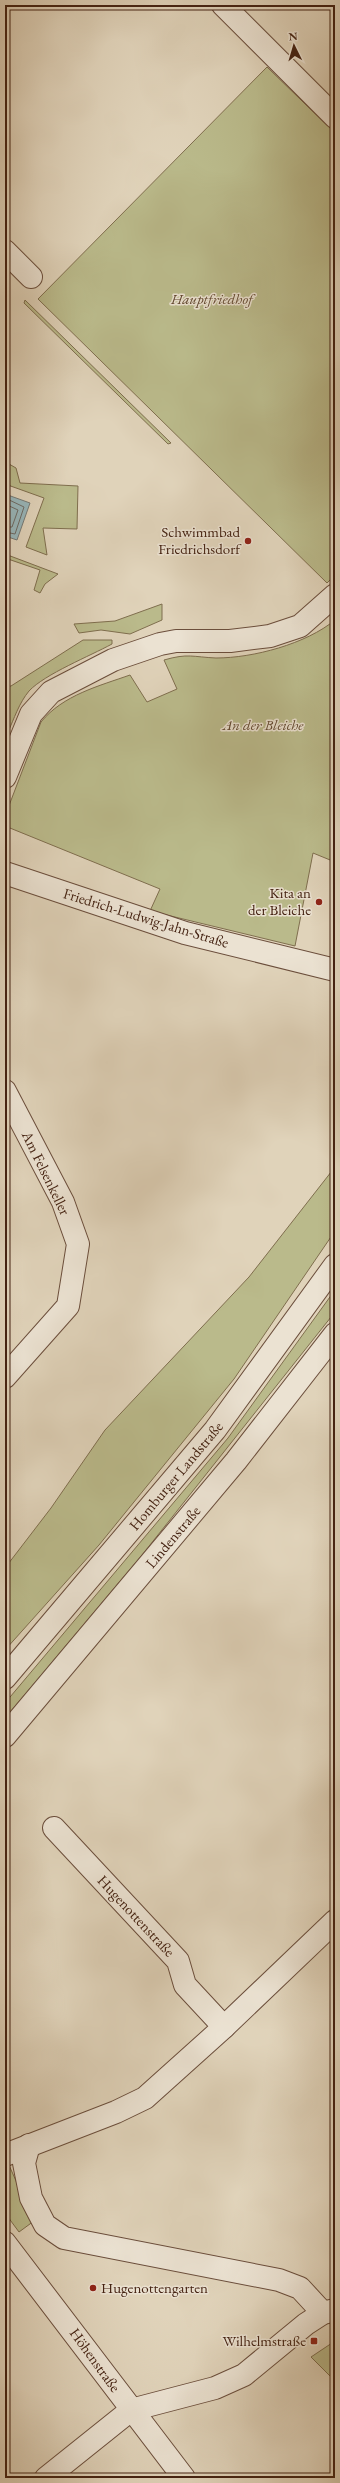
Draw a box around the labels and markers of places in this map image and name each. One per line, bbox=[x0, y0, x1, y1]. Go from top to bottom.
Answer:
place label: Schwimmbad Friedrichsdorf bbox=[158, 522, 242, 558]
marker: Schwimmbad Friedrichsdorf bbox=[243, 536, 253, 546]
place label: Kita an der Bleiche bbox=[248, 883, 311, 919]
marker: Kita an der Bleiche bbox=[314, 897, 324, 907]
place label: Hugenottengarten bbox=[101, 2278, 208, 2297]
marker: Hugenottengarten bbox=[88, 2283, 98, 2293]
place label: Wilhelmstraße bbox=[222, 2331, 306, 2350]
marker: Wilhelmstraße bbox=[309, 2336, 319, 2346]

